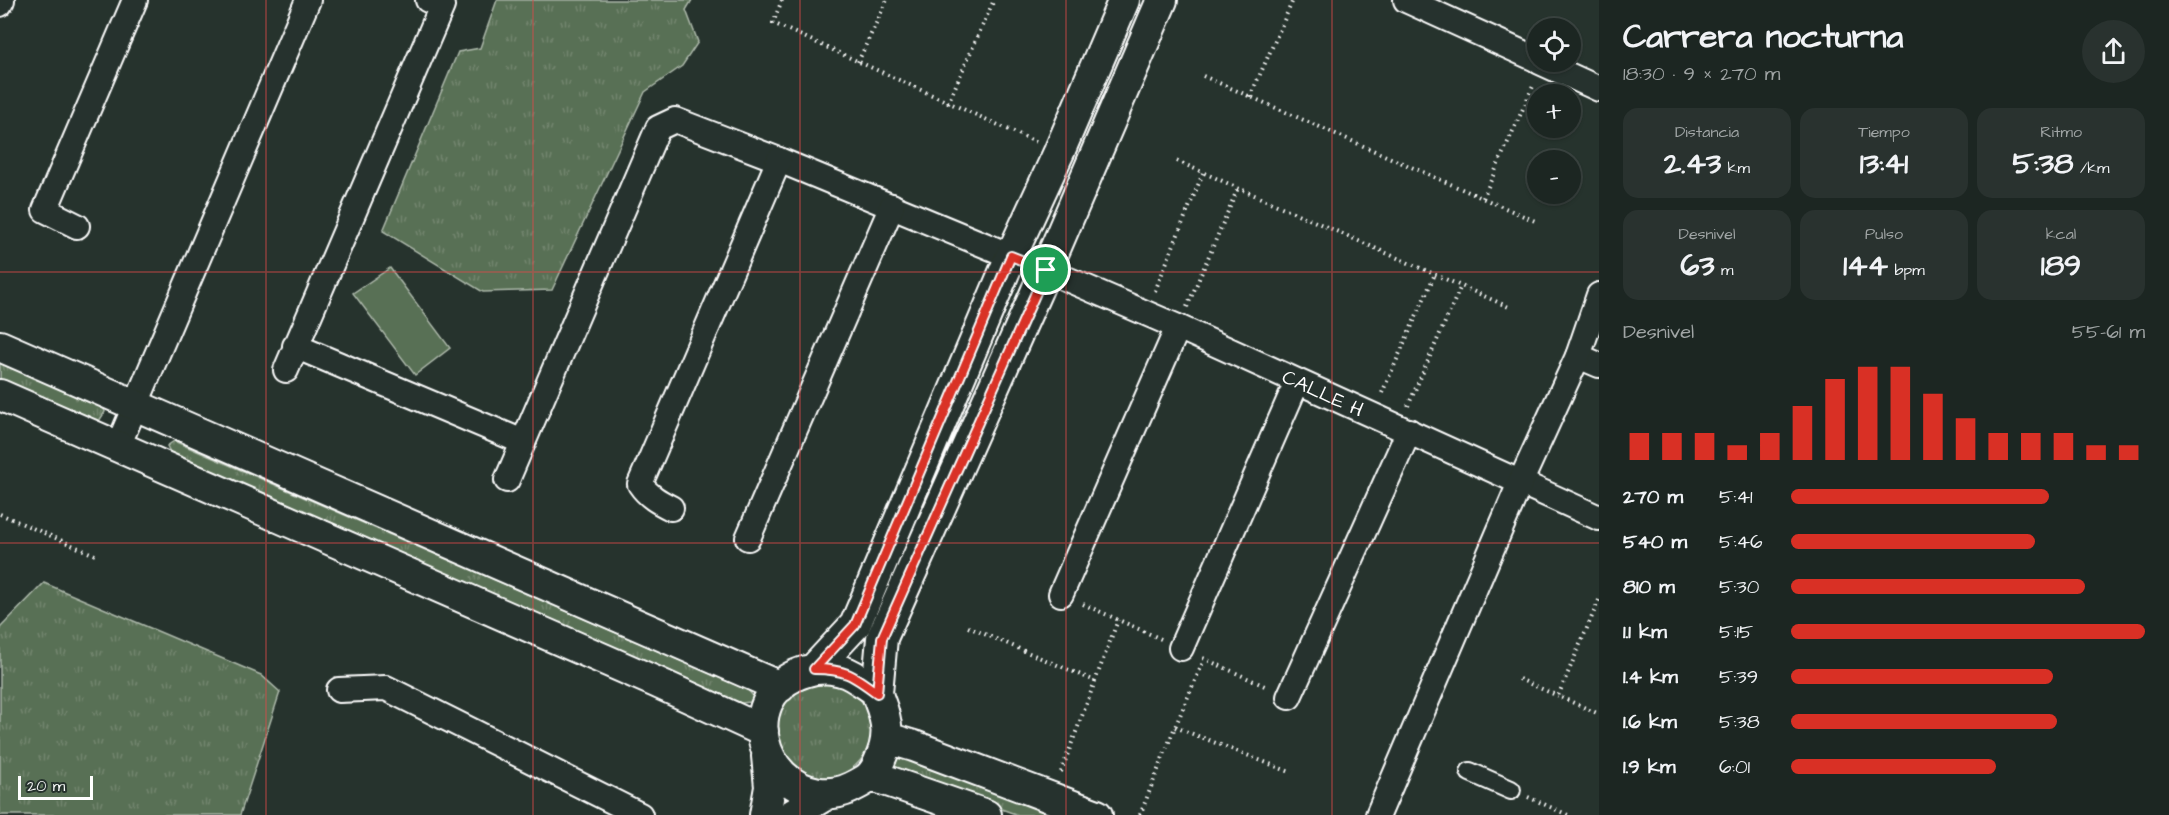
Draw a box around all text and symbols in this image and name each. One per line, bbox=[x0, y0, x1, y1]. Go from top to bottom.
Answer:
text: Carrera nocturna bbox=[1623, 14, 1903, 60]
map controls bbox=[1527, 18, 1581, 204]
button: locate bbox=[1527, 18, 1581, 72]
button: share bbox=[2082, 20, 2145, 83]
text: 18:30 · 9 × 270 m bbox=[1623, 60, 1780, 88]
button: + bbox=[1527, 84, 1581, 138]
text: Distancia bbox=[1675, 121, 1739, 143]
text: Tiempo bbox=[1858, 121, 1910, 143]
text: Ritmo bbox=[2040, 121, 2082, 143]
text: 2.43 bbox=[1664, 143, 1721, 185]
text: 13:41 bbox=[1860, 143, 1908, 185]
text: 5:38 bbox=[2013, 143, 2074, 185]
button: − bbox=[1527, 150, 1581, 204]
text: km bbox=[1721, 157, 1750, 179]
text: /km bbox=[2074, 157, 2109, 179]
text: Desnivel bbox=[1679, 223, 1735, 245]
text: Pulso bbox=[1865, 223, 1903, 245]
text: kcal bbox=[2046, 223, 2076, 245]
pin bbox=[1020, 244, 1071, 295]
text: 63 bbox=[1681, 245, 1715, 287]
text: 144 bbox=[1843, 245, 1888, 287]
text: 189 bbox=[2041, 245, 2081, 287]
icon: arrive bbox=[1029, 253, 1062, 286]
text: m bbox=[1715, 259, 1733, 281]
text: bpm bbox=[1888, 259, 1925, 281]
text: Desnivel bbox=[1623, 318, 1694, 346]
text: 55–61 m bbox=[2072, 318, 2145, 346]
street label: CALLE H bbox=[1277, 363, 1368, 424]
text: 270 m bbox=[1623, 483, 1683, 511]
text: 5:41 bbox=[1719, 483, 1753, 511]
text: 540 m bbox=[1623, 528, 1687, 556]
text: 5:46 bbox=[1719, 528, 1763, 556]
text: 810 m bbox=[1623, 573, 1675, 601]
text: 5:30 bbox=[1719, 573, 1759, 601]
text: 1.1 km bbox=[1623, 618, 1667, 646]
text: 5:15 bbox=[1719, 618, 1753, 646]
text: 1.4 km bbox=[1623, 663, 1678, 691]
text: 5:39 bbox=[1719, 663, 1758, 691]
text: 1.6 km bbox=[1623, 708, 1677, 736]
text: 5:38 bbox=[1719, 708, 1760, 736]
text: 1.9 km bbox=[1623, 753, 1676, 781]
text: 6:01 bbox=[1719, 753, 1750, 781]
scale bar bbox=[18, 773, 93, 800]
text: 20 m bbox=[27, 775, 65, 797]

